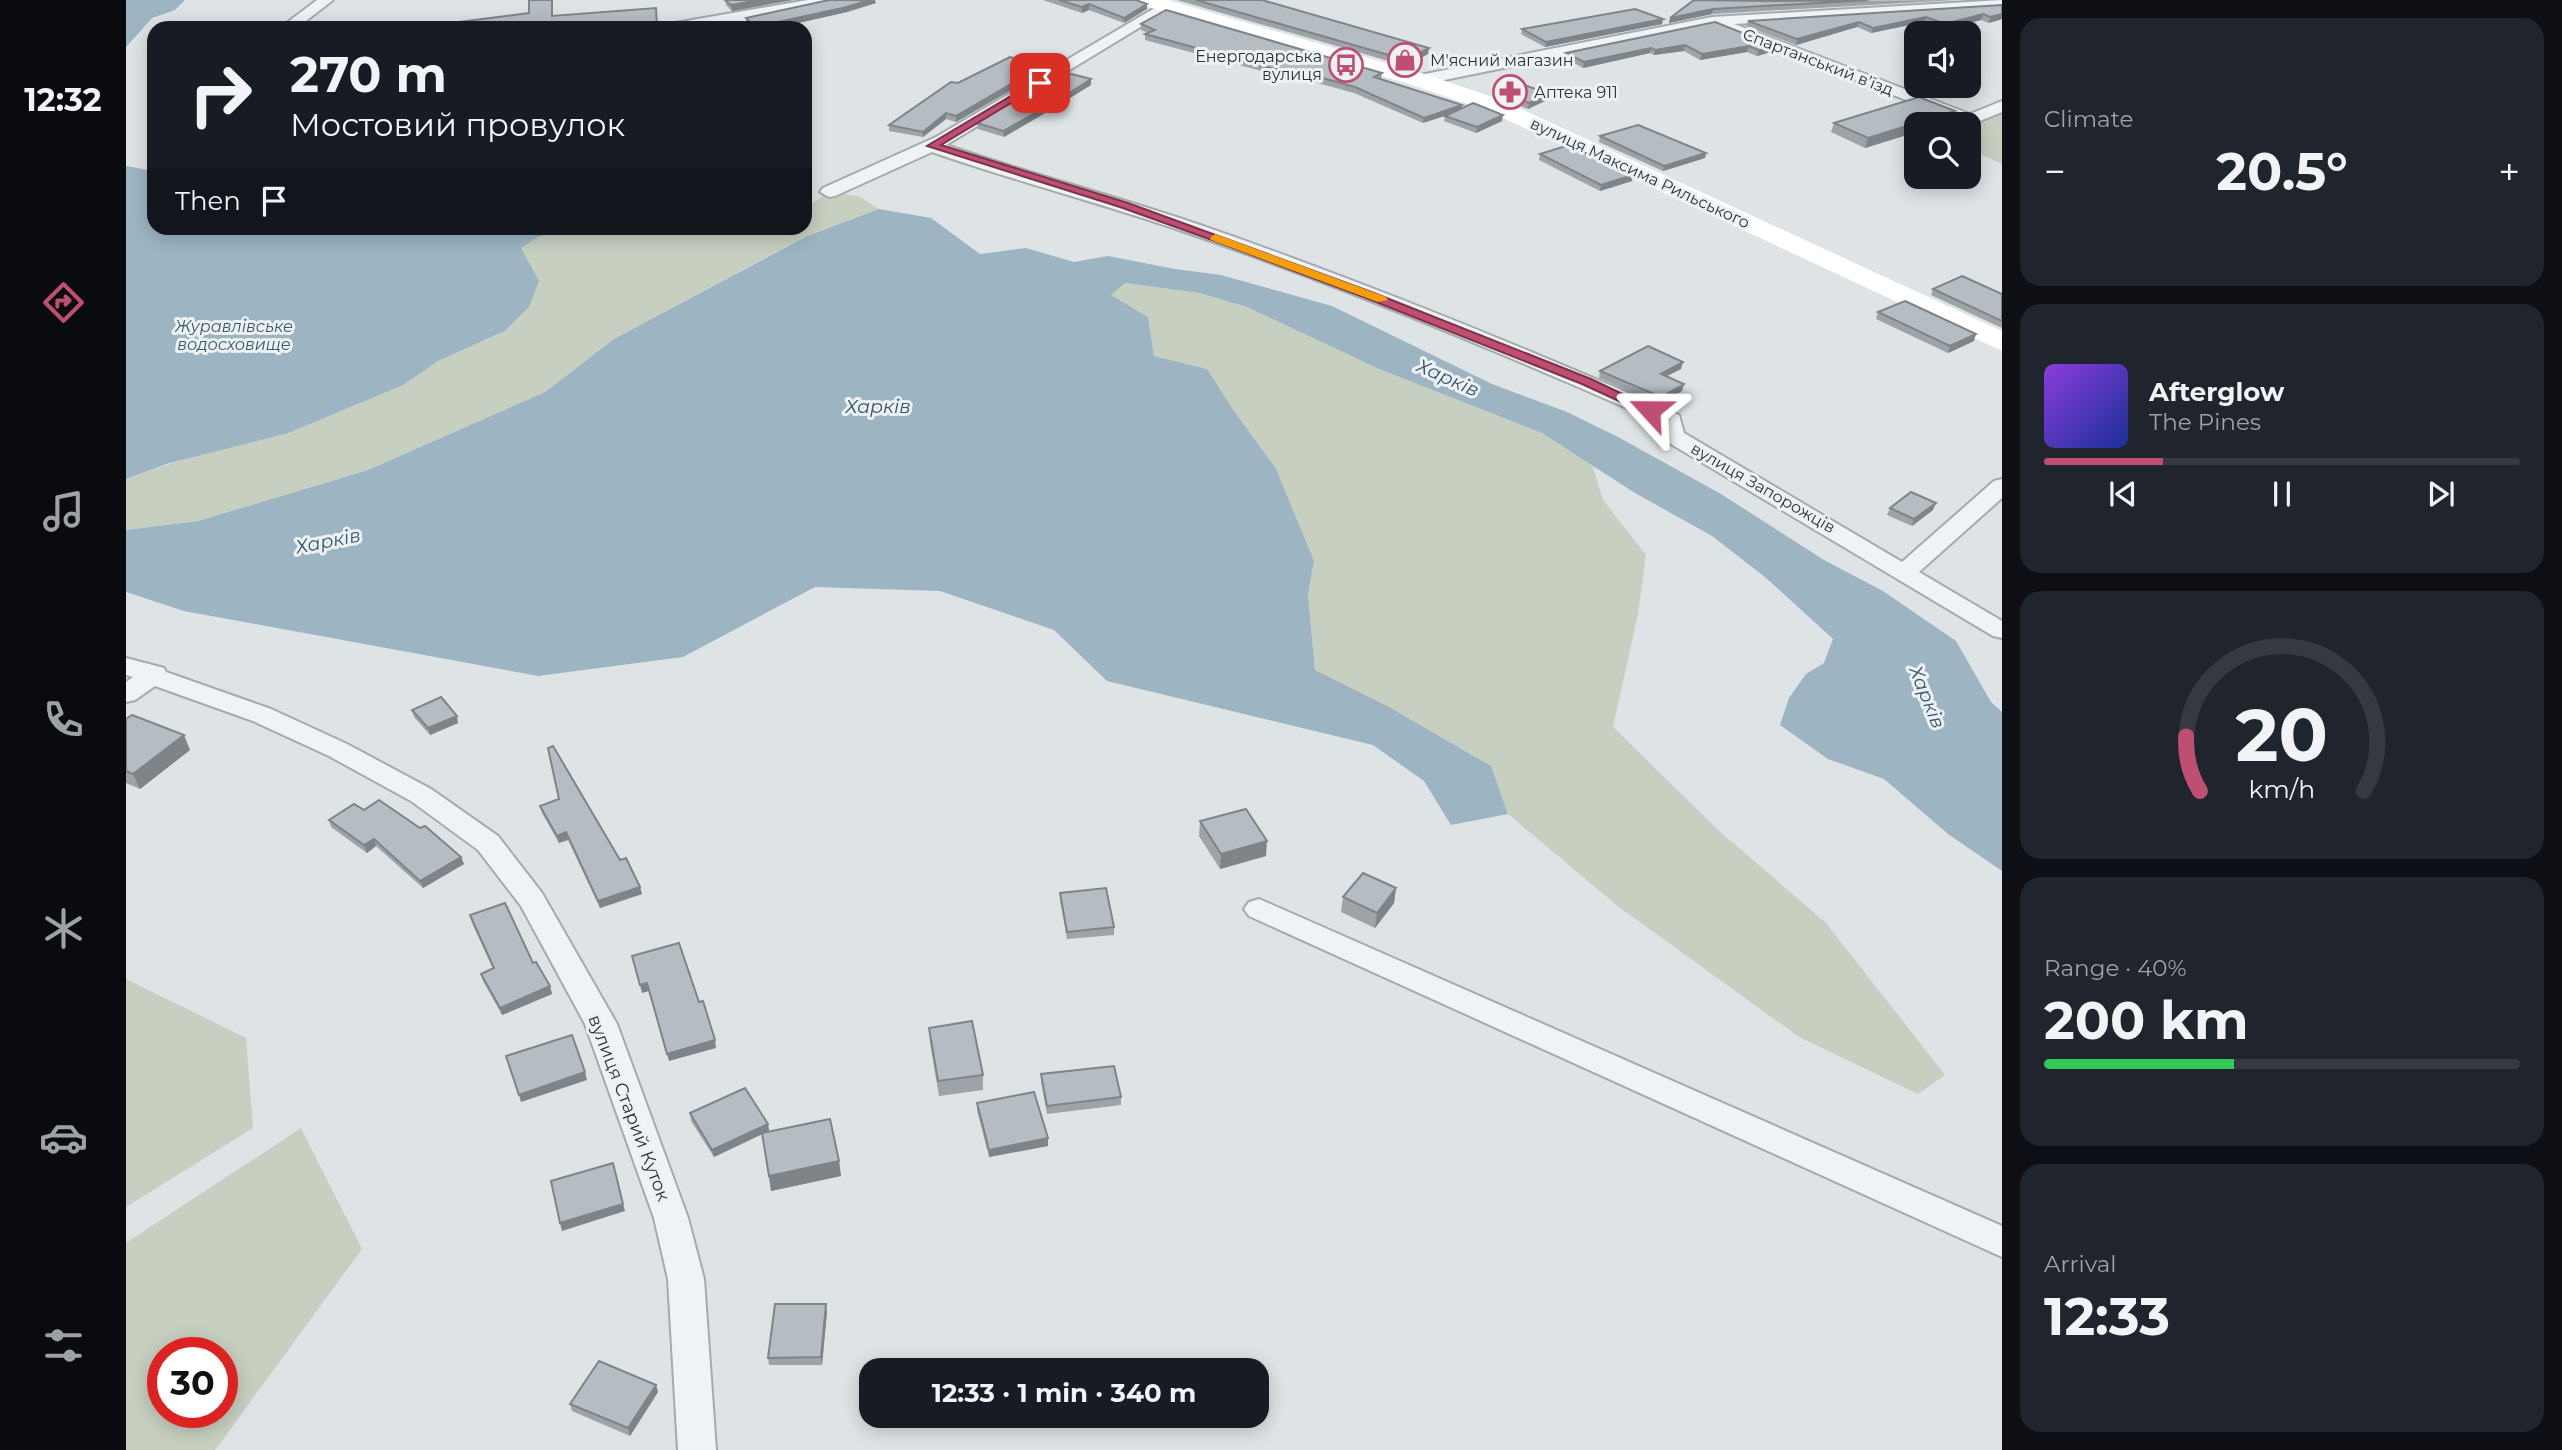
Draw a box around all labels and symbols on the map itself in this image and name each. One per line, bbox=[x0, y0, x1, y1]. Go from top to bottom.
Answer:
street label: Спартанський в’їзд bbox=[1740, 24, 1896, 100]
shop icon: М'ясний магазин bbox=[1386, 41, 1424, 79]
bus stop icon: Енергодарська вулиця bbox=[1327, 46, 1365, 84]
place label: Енергодарська вулиця bbox=[1195, 47, 1322, 84]
place label: М'ясний магазин bbox=[1430, 51, 1574, 70]
pin bbox=[1010, 53, 1070, 113]
pharmacy icon: Аптека 911 bbox=[1491, 73, 1529, 111]
place label: Аптека 911 bbox=[1534, 83, 1618, 102]
street label: вулиця Максима Рильського bbox=[1527, 114, 1753, 232]
water label: Журавлівське водосховище bbox=[174, 317, 293, 354]
water label: Харків bbox=[1412, 354, 1483, 402]
position arrow bbox=[1613, 373, 1687, 447]
water label: Харків bbox=[844, 395, 911, 418]
street label: вулиця Запорожців bbox=[1687, 439, 1839, 537]
water label: Харків bbox=[293, 523, 362, 559]
water label: Харків bbox=[1904, 661, 1950, 732]
street label: вулиця Старий Куток bbox=[583, 1012, 675, 1205]
speed limit sign: 30 bbox=[147, 1337, 238, 1428]

